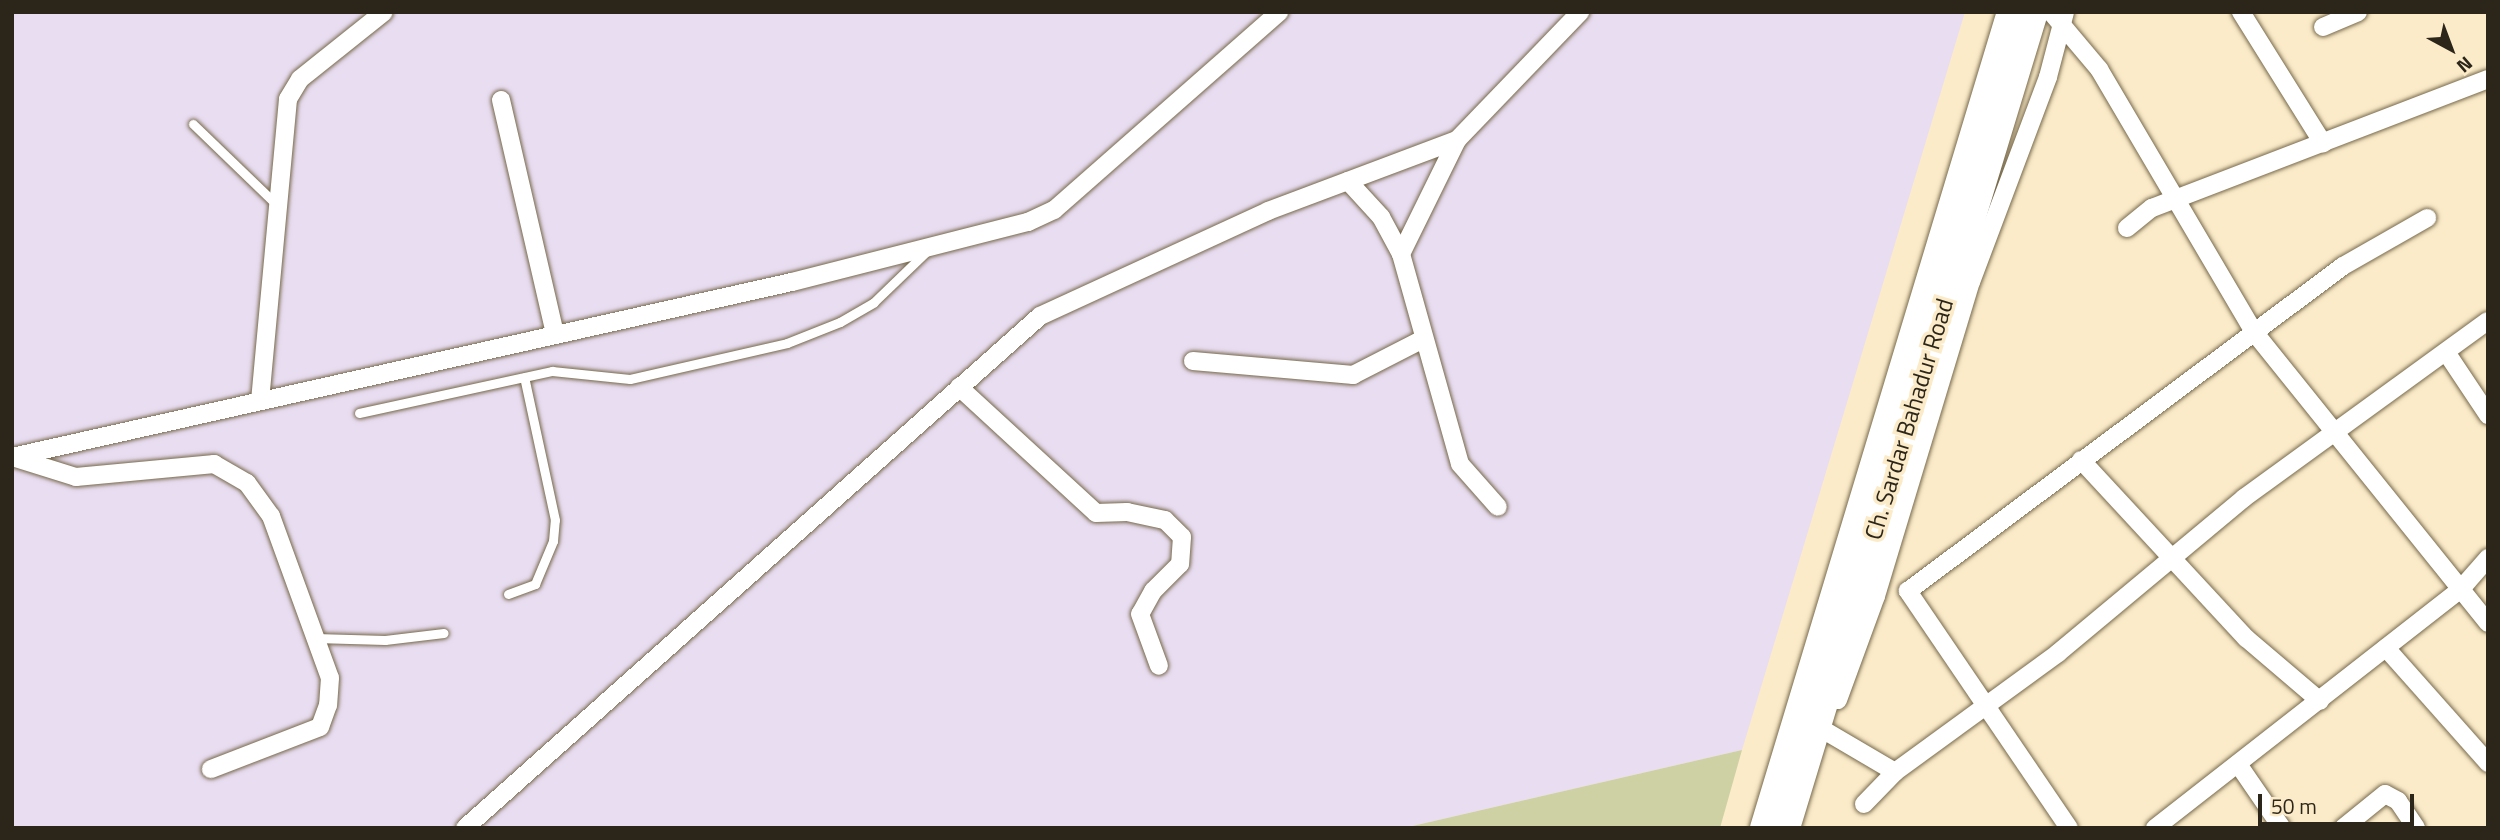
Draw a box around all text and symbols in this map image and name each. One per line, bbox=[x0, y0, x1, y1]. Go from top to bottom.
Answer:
north arrow bbox=[2416, 14, 2486, 84]
text: N bbox=[2451, 50, 2480, 80]
street label: Ch. Sardar Bahadur Road bbox=[1859, 295, 1959, 543]
scale bar bbox=[2262, 780, 2418, 824]
text: 50 m bbox=[2271, 790, 2317, 822]

